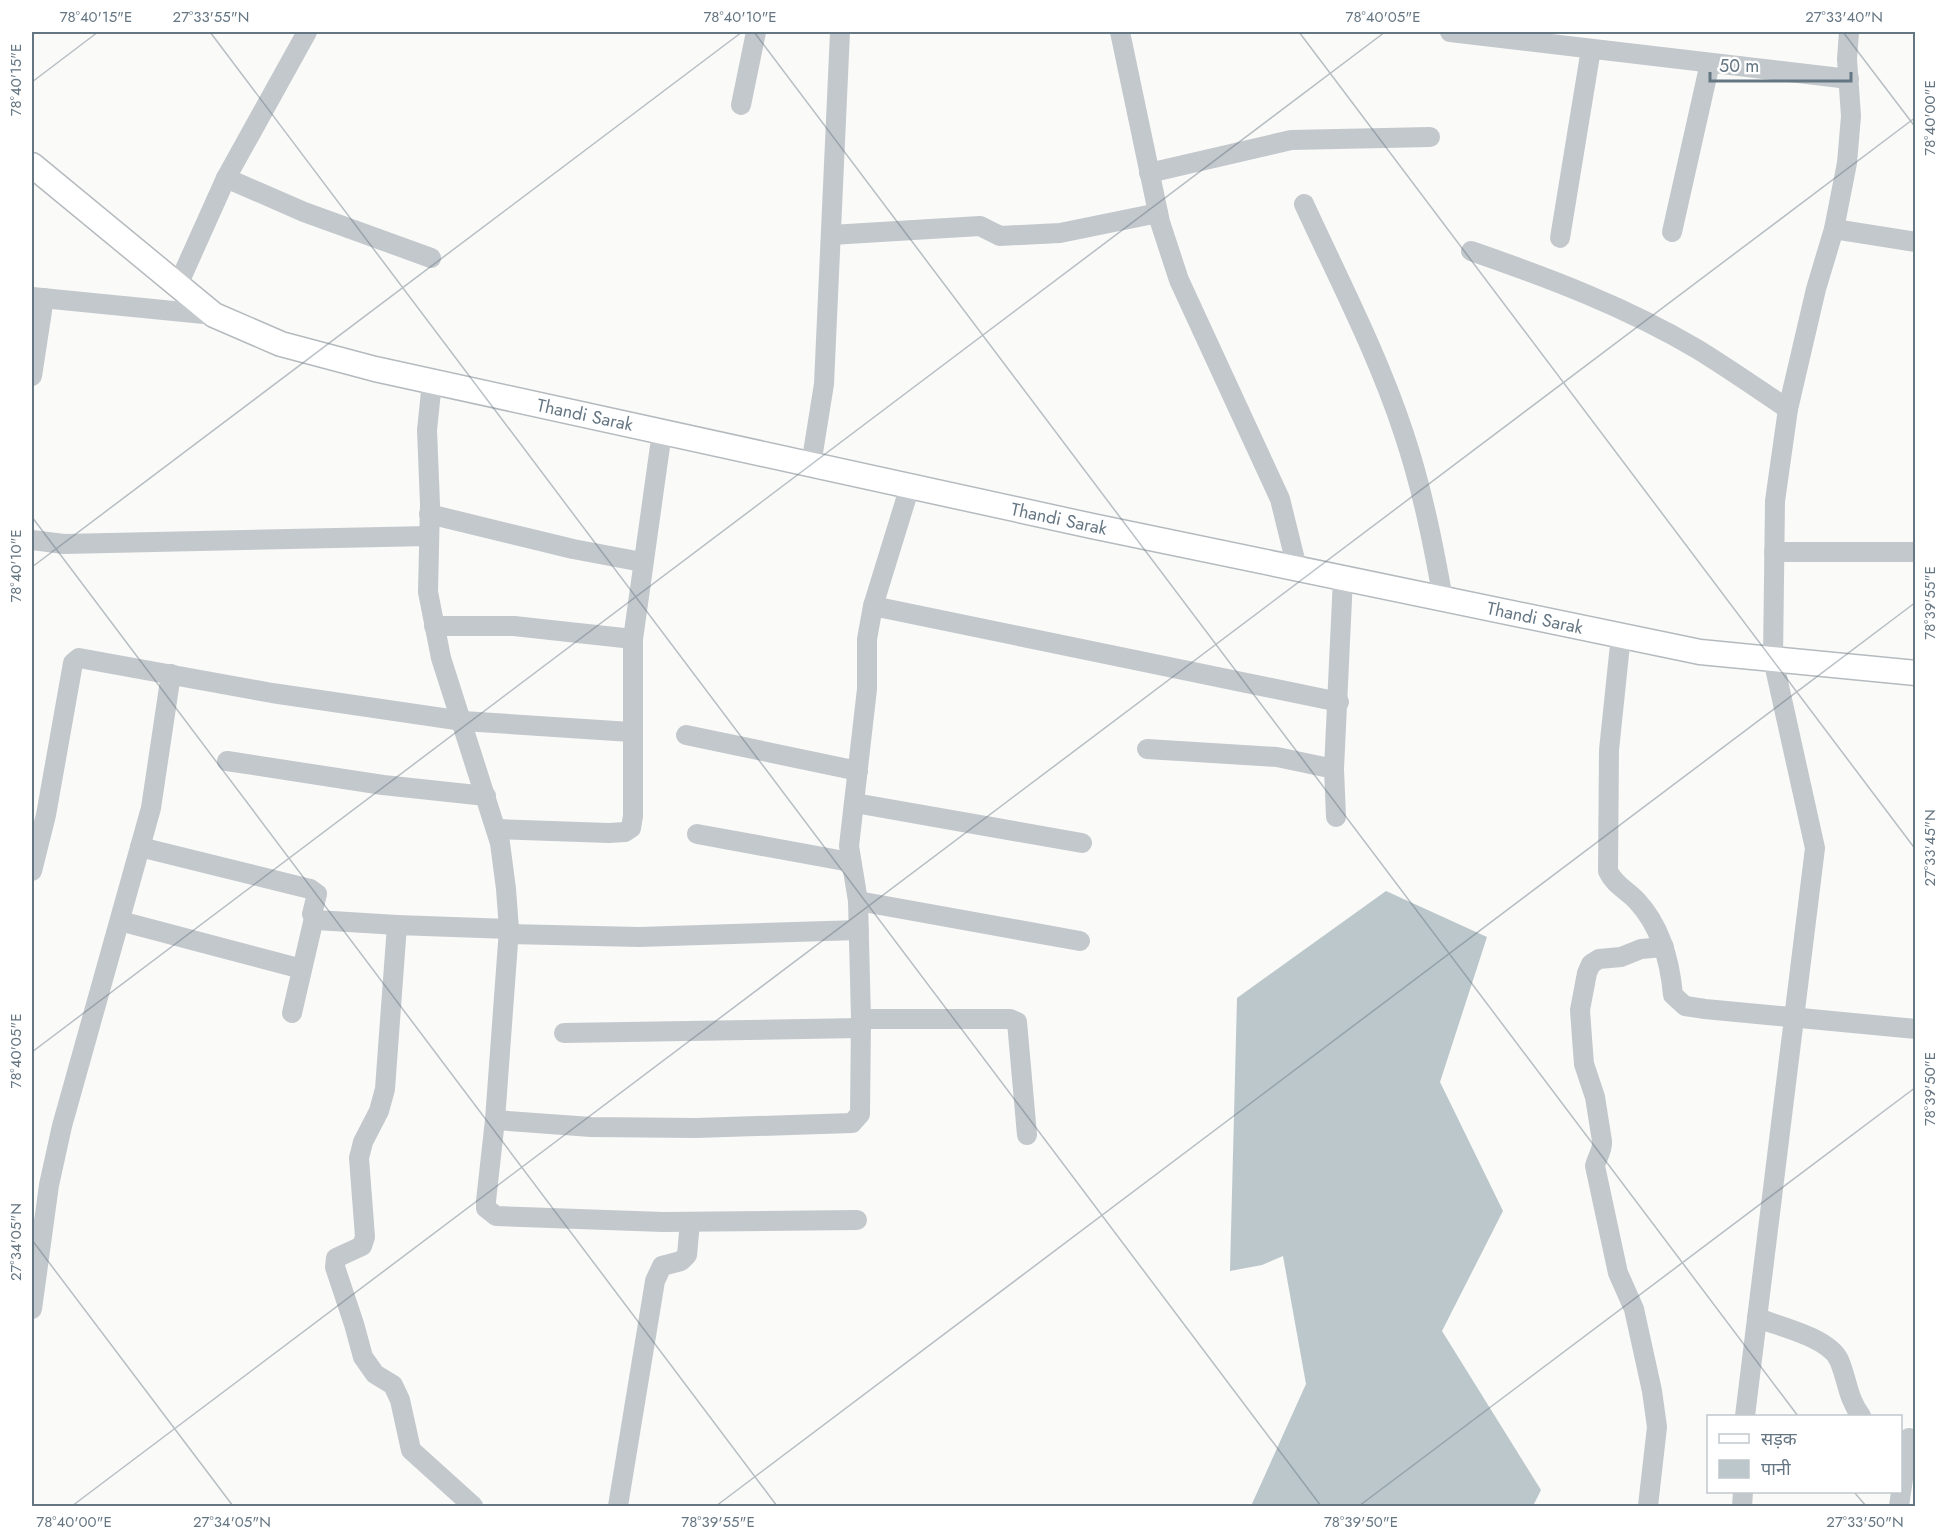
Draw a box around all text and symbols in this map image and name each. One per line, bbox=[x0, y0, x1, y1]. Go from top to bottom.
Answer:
text: 78°40'15"E bbox=[60, 6, 132, 28]
text: 27°33'55"N bbox=[173, 6, 249, 28]
text: 78°40'10"E bbox=[703, 6, 777, 28]
text: 78°40'05"E bbox=[1346, 6, 1420, 28]
text: 27°33'40"N bbox=[1805, 6, 1883, 28]
text: 78°40'15"E bbox=[5, 44, 27, 116]
scale bar bbox=[1710, 45, 1851, 83]
text: 50 m bbox=[1719, 53, 1759, 79]
text: 78°40'00"E bbox=[1919, 80, 1941, 156]
street label: Thandi Sarak bbox=[535, 392, 635, 438]
street label: Thandi Sarak bbox=[1009, 496, 1109, 542]
text: 78°40'10"E bbox=[5, 529, 27, 603]
text: 78°39'55"E bbox=[1919, 566, 1941, 640]
street label: Thandi Sarak bbox=[1485, 595, 1585, 641]
text: 27°33'45"N bbox=[1919, 809, 1941, 887]
text: 78°40'05"E bbox=[5, 1014, 27, 1088]
text: 78°39'50"E bbox=[1919, 1052, 1941, 1126]
text: 27°34'05"N bbox=[5, 1203, 27, 1281]
legend bbox=[1707, 1415, 1902, 1493]
text: सड़क bbox=[1761, 1426, 1798, 1452]
text: पानी bbox=[1761, 1456, 1791, 1482]
text: 78°40'00"E bbox=[36, 1511, 112, 1533]
text: 27°34'05"N bbox=[193, 1511, 271, 1533]
text: 78°39'55"E bbox=[681, 1511, 755, 1533]
text: 78°39'50"E bbox=[1324, 1511, 1398, 1533]
text: 27°33'50"N bbox=[1826, 1511, 1904, 1533]

